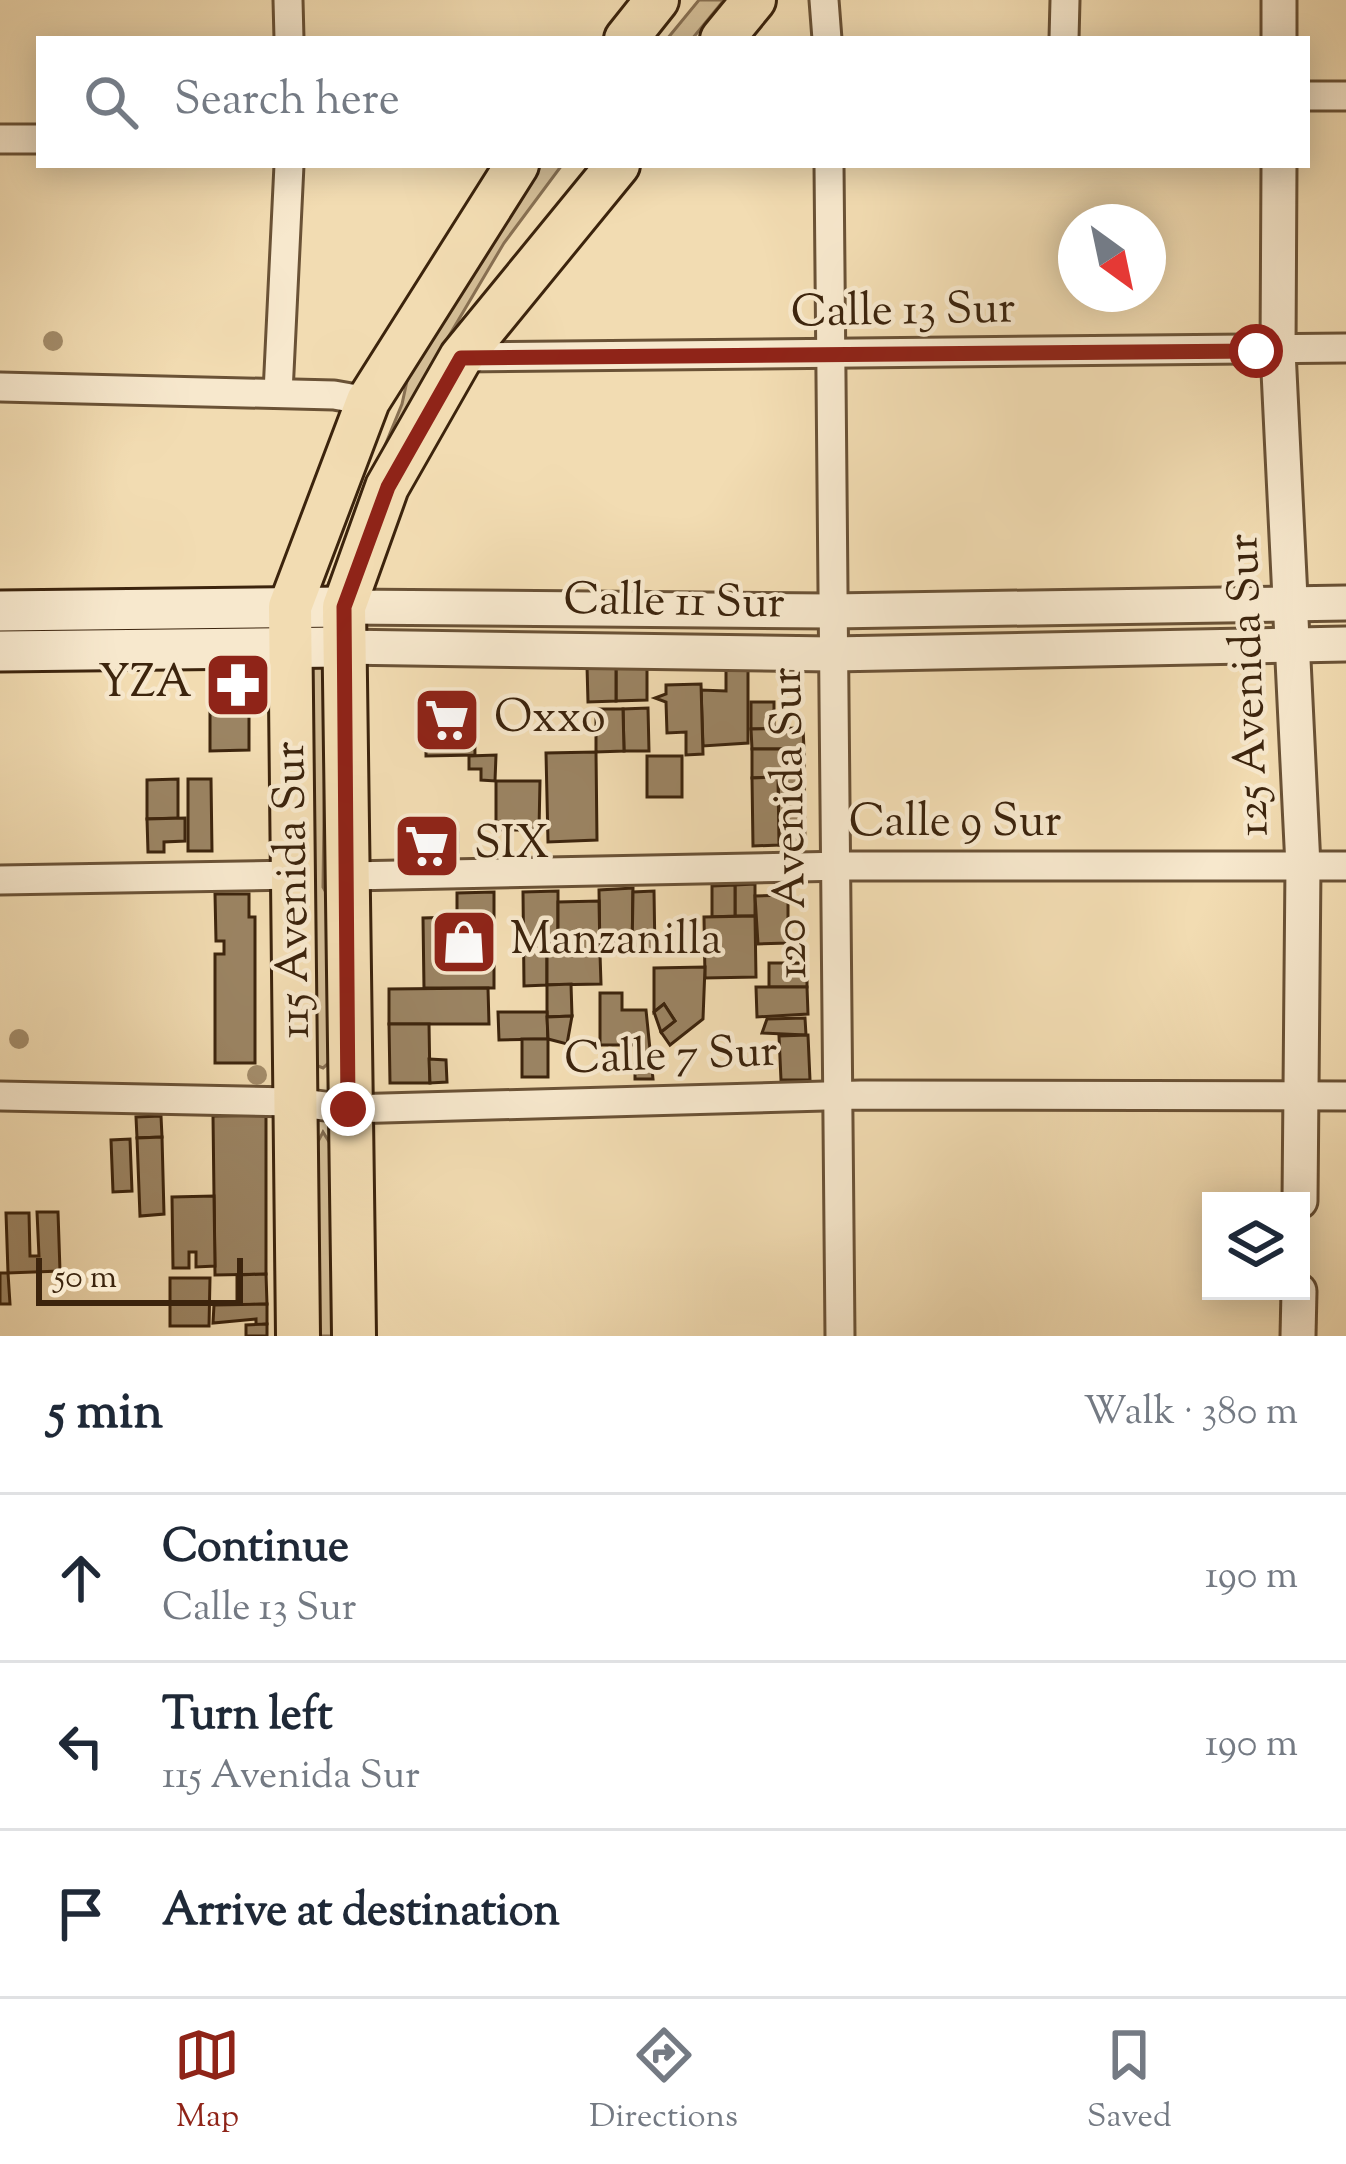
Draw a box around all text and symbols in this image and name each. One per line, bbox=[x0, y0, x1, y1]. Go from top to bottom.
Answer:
search box bbox=[36, 36, 1310, 168]
icon: search bbox=[78, 69, 144, 135]
text: Search here bbox=[174, 70, 400, 135]
north arrow bbox=[1058, 204, 1166, 312]
street label: Calle 13 Sur bbox=[790, 279, 1016, 347]
route start bbox=[1229, 324, 1283, 378]
street label: 125 Avenida Sur bbox=[1213, 532, 1289, 838]
street label: Calle 11 Sur bbox=[563, 570, 785, 638]
pharmacy icon: YZA bbox=[203, 650, 273, 720]
place label: YZA bbox=[98, 653, 192, 718]
street label: 120 Avenida Sur bbox=[757, 667, 827, 979]
supermarket icon: Oxxo bbox=[412, 685, 482, 755]
place label: Oxxo bbox=[494, 688, 606, 753]
street label: 115 Avenida Sur bbox=[260, 741, 330, 1039]
street label: Calle 9 Sur bbox=[849, 792, 1061, 857]
supermarket icon: SIX bbox=[392, 811, 462, 881]
place label: SIX bbox=[474, 814, 549, 879]
shop icon: Manzanilla bbox=[429, 907, 499, 977]
place label: Manzanilla bbox=[510, 910, 722, 975]
street label: Calle 7 Sur bbox=[563, 1022, 779, 1094]
route end bbox=[321, 1082, 375, 1136]
map controls bbox=[1202, 1192, 1310, 1300]
button: layers bbox=[1202, 1192, 1310, 1300]
scale bar bbox=[36, 1252, 243, 1305]
text: 50 m bbox=[54, 1255, 117, 1303]
text: 5 min bbox=[48, 1378, 163, 1451]
text: Walk · 380 m bbox=[1084, 1386, 1298, 1442]
text: Continue bbox=[162, 1517, 349, 1582]
icon: ahead bbox=[48, 1545, 114, 1611]
text: 190 m bbox=[1205, 1550, 1298, 1606]
text: Calle 13 Sur bbox=[162, 1582, 356, 1638]
text: Turn left bbox=[162, 1685, 333, 1750]
icon: left bbox=[48, 1713, 114, 1779]
text: 190 m bbox=[1205, 1718, 1298, 1774]
text: 115 Avenida Sur bbox=[162, 1750, 420, 1806]
icon: arrive bbox=[48, 1881, 114, 1947]
text: Arrive at destination bbox=[162, 1881, 560, 1946]
tab: Map bbox=[174, 2022, 240, 2142]
tab: Directions bbox=[589, 2022, 738, 2142]
tab: Saved bbox=[1087, 2022, 1172, 2142]

